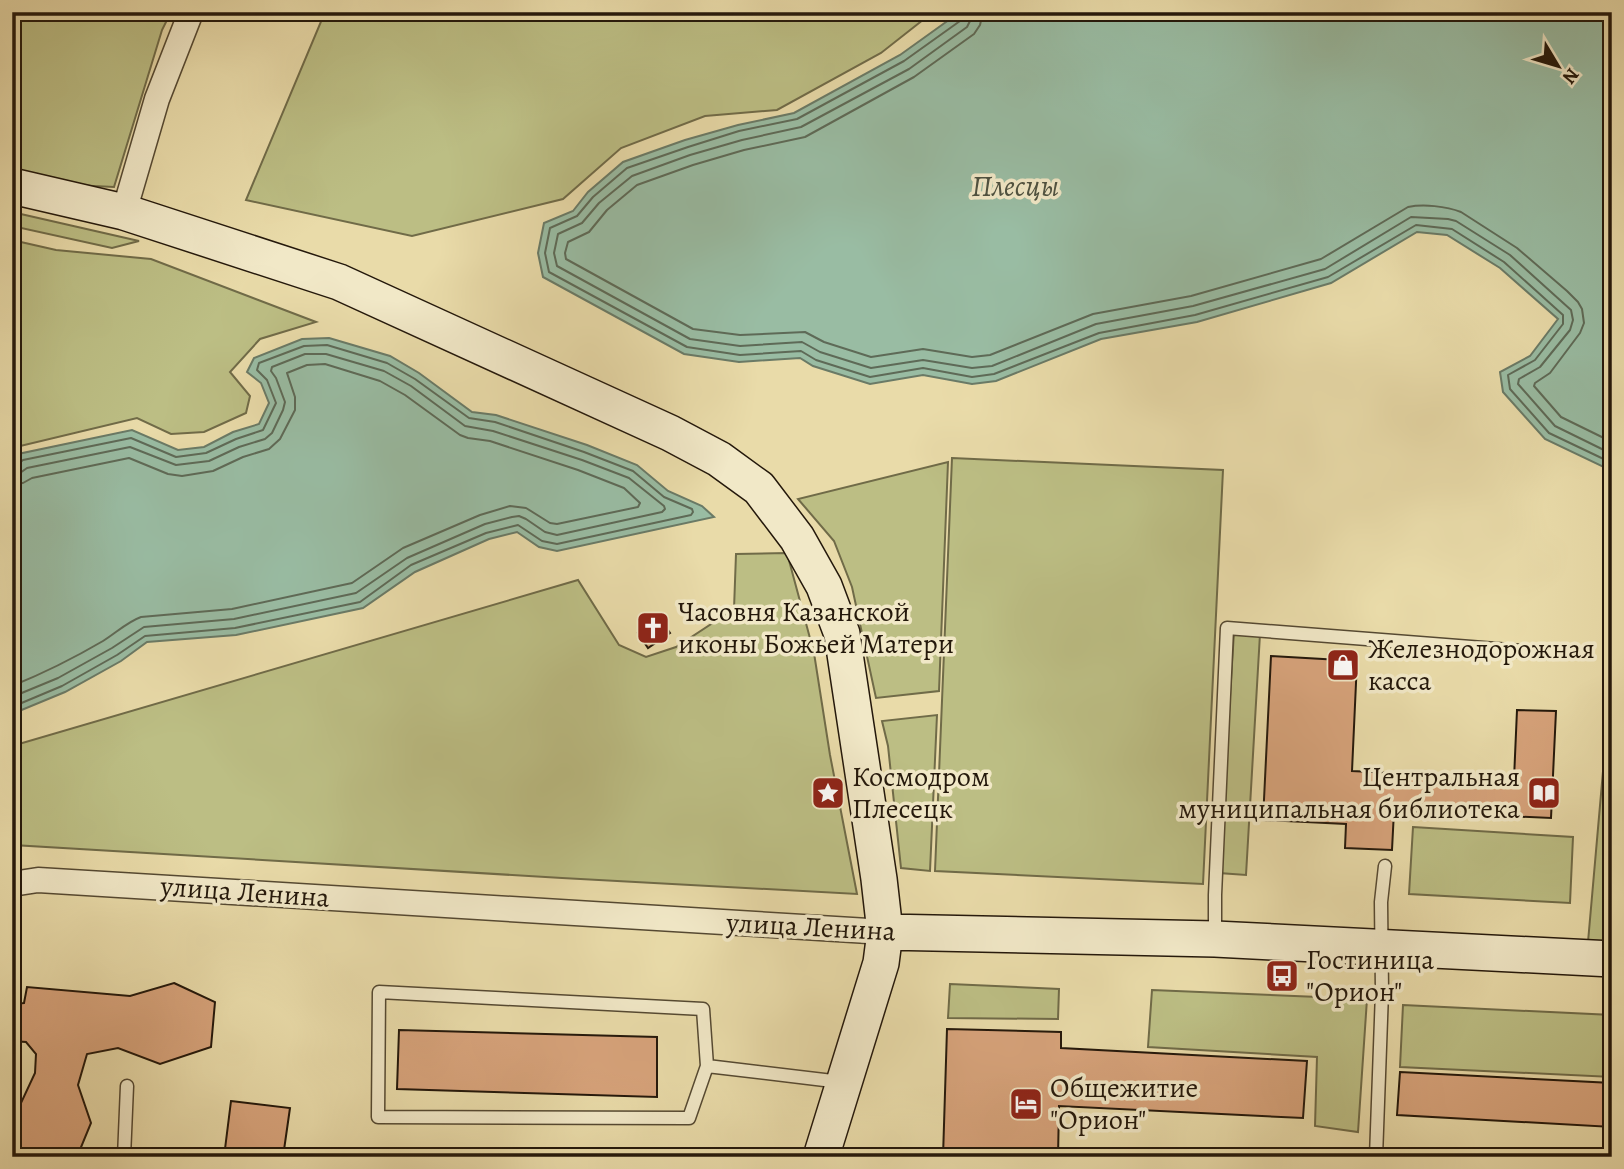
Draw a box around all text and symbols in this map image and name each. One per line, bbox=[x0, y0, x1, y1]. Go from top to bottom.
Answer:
north arrow bbox=[1522, 32, 1592, 102]
text: N bbox=[1556, 62, 1585, 89]
water label: Плесцы bbox=[971, 166, 1059, 206]
place label: Часовня Казанской иконы Божьей Матери bbox=[678, 593, 954, 663]
church icon: Часовня Казанской иконы Божьей Матери bbox=[634, 609, 672, 647]
place label: Железнодорожная касса bbox=[1368, 630, 1595, 700]
shop icon: Железнодорожная касса bbox=[1324, 646, 1362, 684]
place label: Космодром Плесецк bbox=[852, 758, 990, 828]
place label: Центральная муниципальная библиотека bbox=[1178, 758, 1520, 828]
place icon: Космодром Плесецк bbox=[809, 774, 847, 812]
library icon: Центральная муниципальная библиотека bbox=[1525, 774, 1563, 812]
street label: улица Ленина bbox=[158, 867, 331, 917]
street label: улица Ленина bbox=[724, 904, 897, 950]
place label: Гостиница "Орион" bbox=[1306, 941, 1434, 1011]
bus stop icon: Гостиница "Орион" bbox=[1263, 957, 1301, 995]
place label: Общежитие "Орион" bbox=[1050, 1069, 1198, 1139]
hotel icon: Общежитие "Орион" bbox=[1007, 1085, 1045, 1123]

